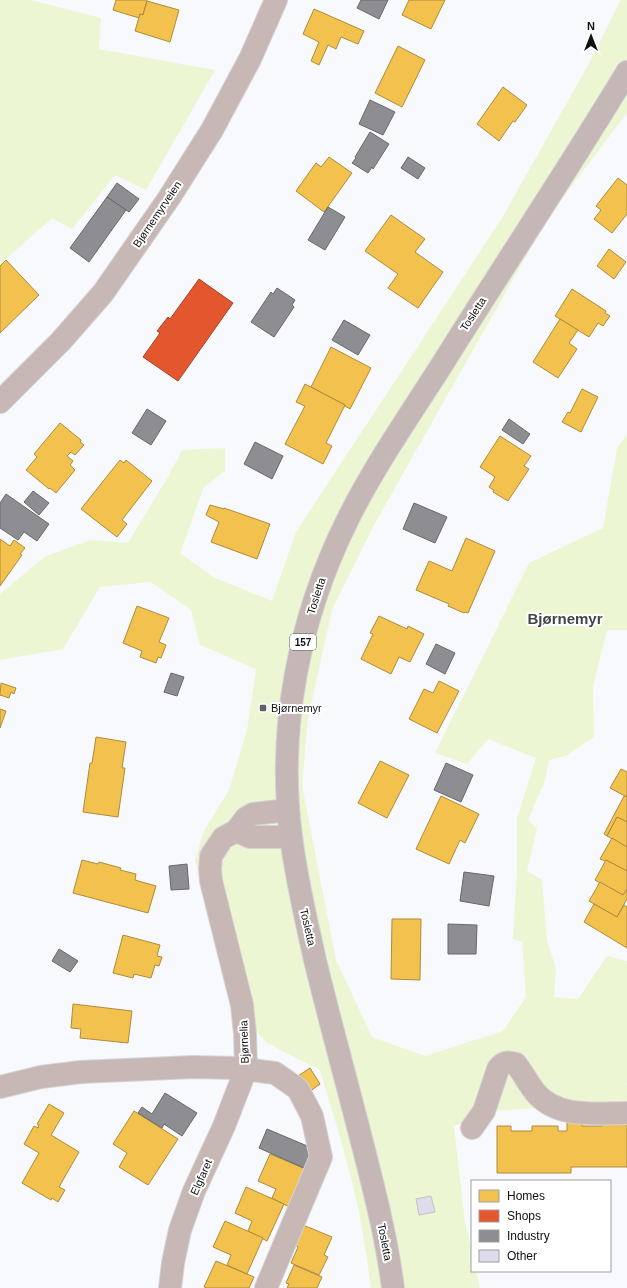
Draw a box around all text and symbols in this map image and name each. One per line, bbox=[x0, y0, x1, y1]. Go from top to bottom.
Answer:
north arrow bbox=[571, 16, 611, 56]
text: N bbox=[587, 20, 595, 32]
street label: Bjørnemyrveien bbox=[130, 179, 184, 249]
street label: Tosletta bbox=[458, 294, 489, 333]
street label: Tosletta bbox=[304, 575, 328, 616]
district label: Bjørnemyr bbox=[527, 610, 603, 627]
road number: 157 bbox=[290, 634, 316, 650]
place label: Bjørnemyr bbox=[271, 702, 322, 714]
marker: Bjørnemyr bbox=[258, 703, 268, 713]
street label: Tosletta bbox=[298, 907, 318, 948]
street label: Bjørnelia bbox=[237, 1019, 251, 1064]
street label: Elgfaret bbox=[188, 1157, 214, 1197]
legend bbox=[471, 1180, 611, 1272]
text: Homes bbox=[507, 1189, 545, 1203]
text: Shops bbox=[507, 1209, 541, 1223]
street label: Tosletta bbox=[375, 1222, 395, 1263]
text: Industry bbox=[507, 1229, 550, 1243]
text: Other bbox=[507, 1249, 537, 1263]

